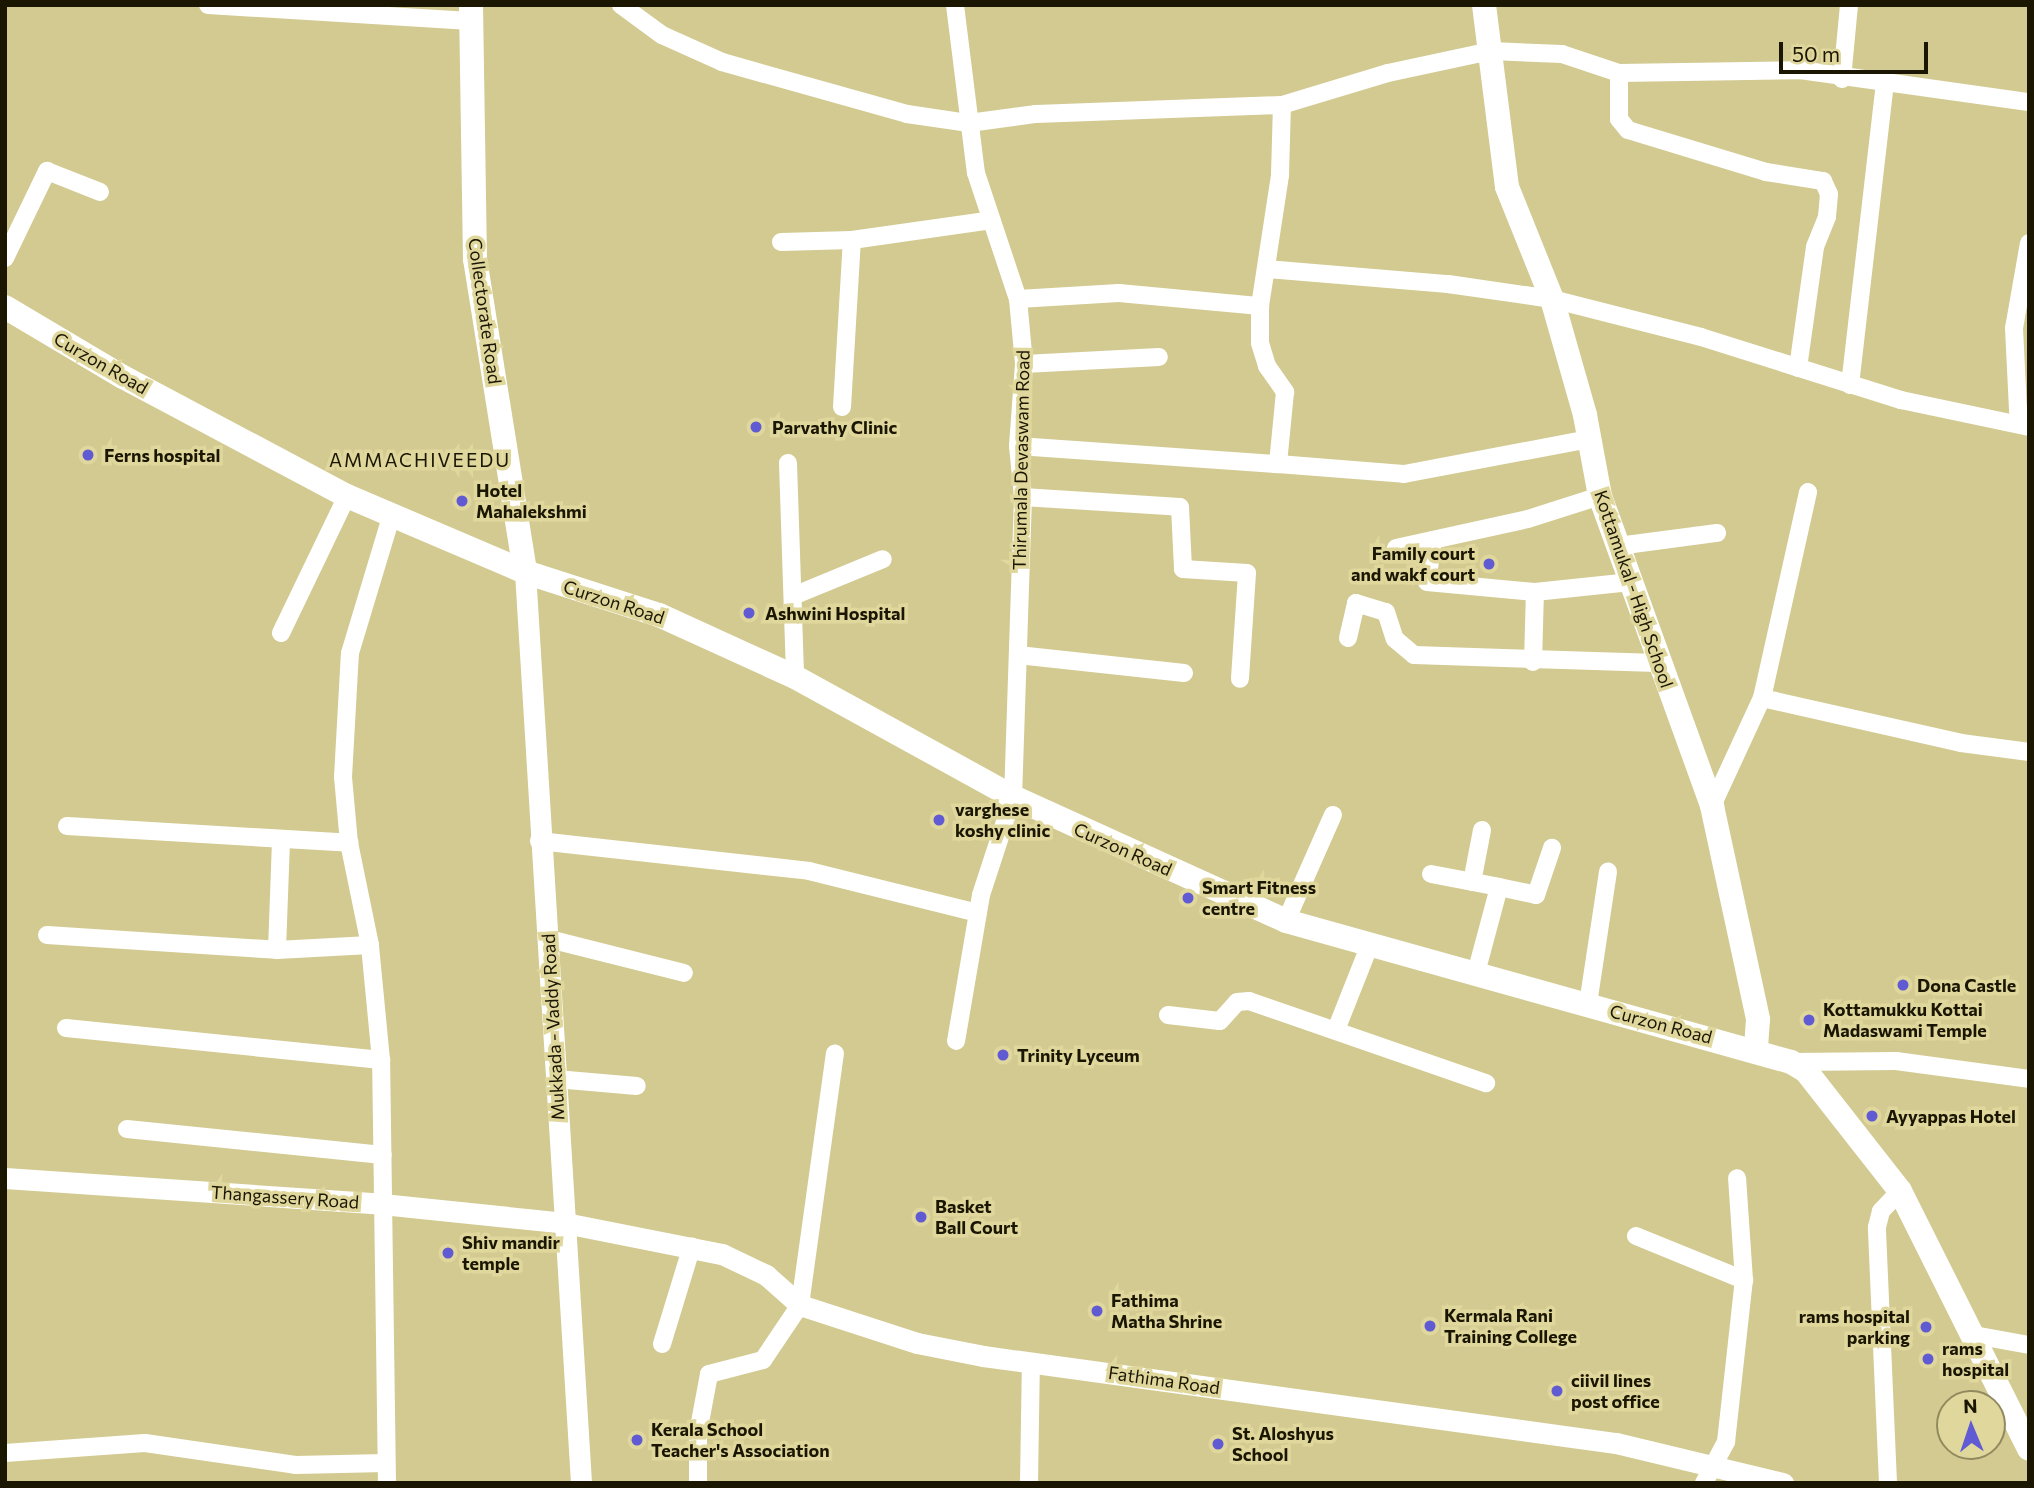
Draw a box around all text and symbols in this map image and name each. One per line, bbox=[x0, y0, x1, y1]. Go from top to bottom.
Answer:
scale bar bbox=[1782, 28, 1931, 72]
text: 50 m bbox=[1792, 41, 1840, 66]
street label: Collectorate Road bbox=[464, 237, 506, 385]
street label: Curzon Road bbox=[50, 327, 152, 399]
street label: Thirumala Devaswam Road bbox=[1008, 350, 1034, 570]
place label: Parvathy Clinic bbox=[772, 416, 897, 438]
marker: Parvathy Clinic bbox=[746, 417, 766, 437]
place label: Ferns hospital bbox=[104, 444, 220, 466]
marker: Ferns hospital bbox=[78, 445, 98, 465]
district label: AMMACHIVEEDU bbox=[330, 449, 510, 471]
place label: Hotel Mahalekshmi bbox=[476, 480, 587, 522]
street label: Kottamukal - High School bbox=[1590, 487, 1678, 691]
marker: Hotel Mahalekshmi bbox=[454, 493, 470, 509]
place label: Family court and wakf court bbox=[1351, 543, 1475, 586]
marker: Family court and wakf court bbox=[1481, 556, 1497, 572]
street label: Curzon Road bbox=[561, 575, 667, 629]
place label: Ashwini Hospital bbox=[765, 602, 905, 624]
marker: Ashwini Hospital bbox=[739, 603, 759, 623]
place label: varghese koshy clinic bbox=[955, 799, 1050, 842]
marker: varghese koshy clinic bbox=[929, 810, 949, 830]
street label: Curzon Road bbox=[1071, 818, 1175, 880]
place label: Smart Fitness centre bbox=[1202, 877, 1316, 920]
marker: Smart Fitness centre bbox=[1180, 890, 1196, 906]
street label: Mukkada - Vaddy Road bbox=[537, 933, 569, 1121]
place label: Dona Castle bbox=[1917, 974, 2016, 996]
marker: Dona Castle bbox=[1895, 977, 1911, 993]
place label: Kottamukku Kottai Madaswami Temple bbox=[1823, 999, 1987, 1042]
street label: Curzon Road bbox=[1607, 1000, 1715, 1048]
marker: Kottamukku Kottai Madaswami Temple bbox=[1801, 1012, 1817, 1028]
place label: Trinity Lyceum bbox=[1017, 1044, 1140, 1066]
marker: Trinity Lyceum bbox=[995, 1047, 1011, 1063]
place label: Ayyappas Hotel bbox=[1886, 1105, 2016, 1127]
marker: Ayyappas Hotel bbox=[1864, 1108, 1880, 1124]
street label: Thangassery Road bbox=[210, 1181, 360, 1213]
place label: Basket Ball Court bbox=[935, 1196, 1018, 1238]
marker: Basket Ball Court bbox=[913, 1209, 929, 1225]
place label: Shiv mandir temple bbox=[462, 1232, 560, 1274]
marker: Shiv mandir temple bbox=[440, 1245, 456, 1261]
place label: Fathima Matha Shrine bbox=[1111, 1290, 1222, 1332]
marker: Fathima Matha Shrine bbox=[1089, 1303, 1105, 1319]
place label: Kermala Rani Training College bbox=[1444, 1305, 1577, 1348]
place label: rams hospital parking bbox=[1799, 1306, 1910, 1348]
marker: rams hospital parking bbox=[1916, 1317, 1936, 1337]
marker: Kermala Rani Training College bbox=[1422, 1318, 1438, 1334]
place label: rams hospital bbox=[1942, 1338, 2009, 1380]
marker: rams hospital bbox=[1920, 1351, 1936, 1367]
street label: Fathima Road bbox=[1107, 1361, 1221, 1399]
place label: ciivil lines post office bbox=[1571, 1370, 1660, 1412]
marker: ciivil lines post office bbox=[1549, 1383, 1565, 1399]
north arrow bbox=[1936, 1390, 2006, 1460]
text: N bbox=[1963, 1394, 1978, 1417]
place label: Kerala School Teacher's Association bbox=[651, 1419, 830, 1462]
place label: St. Aloshyus School bbox=[1232, 1423, 1334, 1466]
marker: Kerala School Teacher's Association bbox=[629, 1432, 645, 1448]
marker: St. Aloshyus School bbox=[1210, 1436, 1226, 1452]

